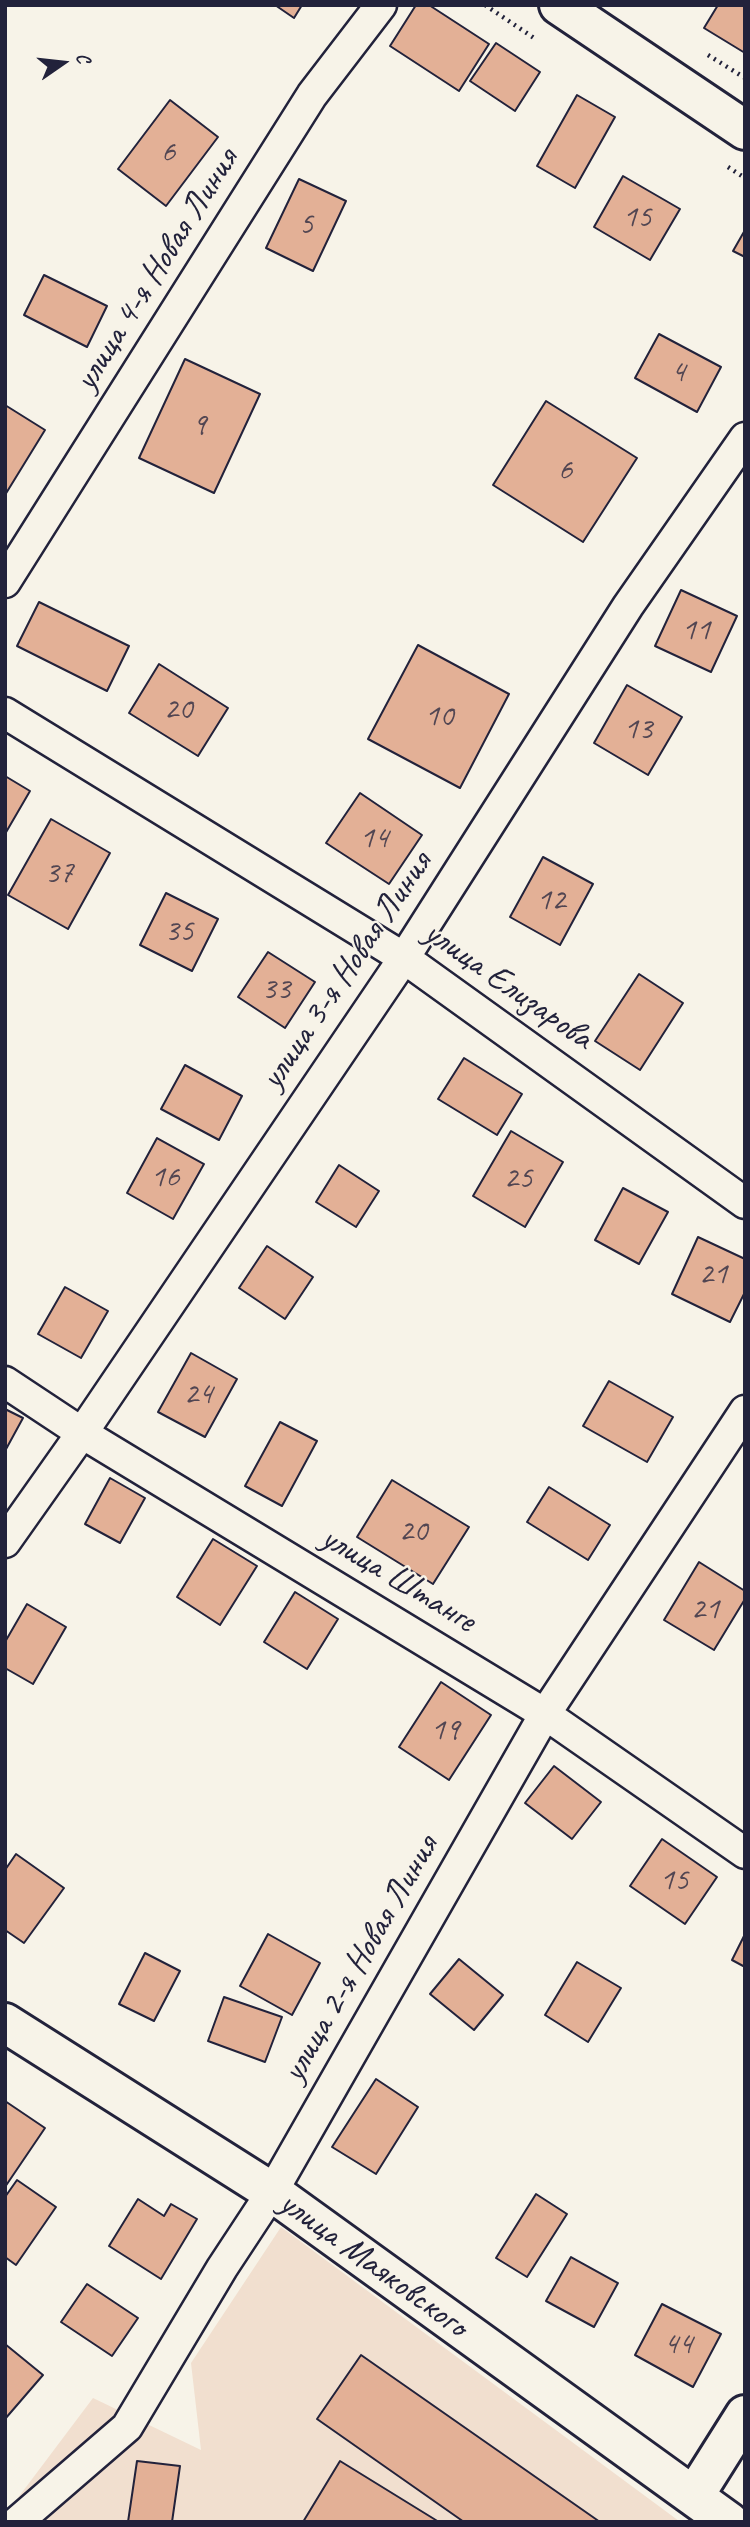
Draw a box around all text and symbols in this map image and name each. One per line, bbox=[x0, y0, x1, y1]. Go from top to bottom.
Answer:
north arrow bbox=[28, 28, 98, 98]
text: С bbox=[71, 50, 96, 65]
house number: 6 bbox=[161, 134, 175, 172]
street label: улица 4-я Новая Линия bbox=[66, 141, 248, 399]
house number: 15 bbox=[623, 199, 651, 237]
house number: 5 bbox=[299, 206, 313, 244]
house number: 4 bbox=[671, 354, 685, 392]
house number: 9 bbox=[192, 407, 206, 445]
house number: 6 bbox=[558, 452, 572, 490]
house number: 11 bbox=[682, 612, 710, 650]
house number: 20 bbox=[164, 691, 192, 729]
house number: 10 bbox=[425, 698, 453, 736]
house number: 13 bbox=[624, 711, 652, 749]
house number: 14 bbox=[360, 820, 388, 858]
street label: улица 3-я Новая Линия bbox=[252, 844, 442, 1098]
house number: 37 bbox=[45, 855, 73, 893]
house number: 12 bbox=[537, 882, 565, 920]
street label: улица Елизарова bbox=[415, 912, 601, 1060]
house number: 35 bbox=[165, 913, 193, 951]
house number: 33 bbox=[262, 971, 290, 1009]
house number: 16 bbox=[151, 1159, 179, 1197]
house number: 25 bbox=[504, 1160, 532, 1198]
house number: 21 bbox=[699, 1256, 727, 1294]
house number: 24 bbox=[184, 1376, 212, 1414]
house number: 20 bbox=[399, 1513, 427, 1551]
street label: улица Штанге bbox=[313, 1518, 483, 1642]
house number: 21 bbox=[691, 1591, 719, 1629]
house number: 19 bbox=[431, 1712, 459, 1750]
street label: улица 2-я Новая Линия bbox=[273, 1828, 449, 2090]
house number: 15 bbox=[660, 1862, 688, 1900]
street label: улица Маяковского bbox=[270, 2182, 476, 2348]
house number: 44 bbox=[664, 2326, 692, 2364]

